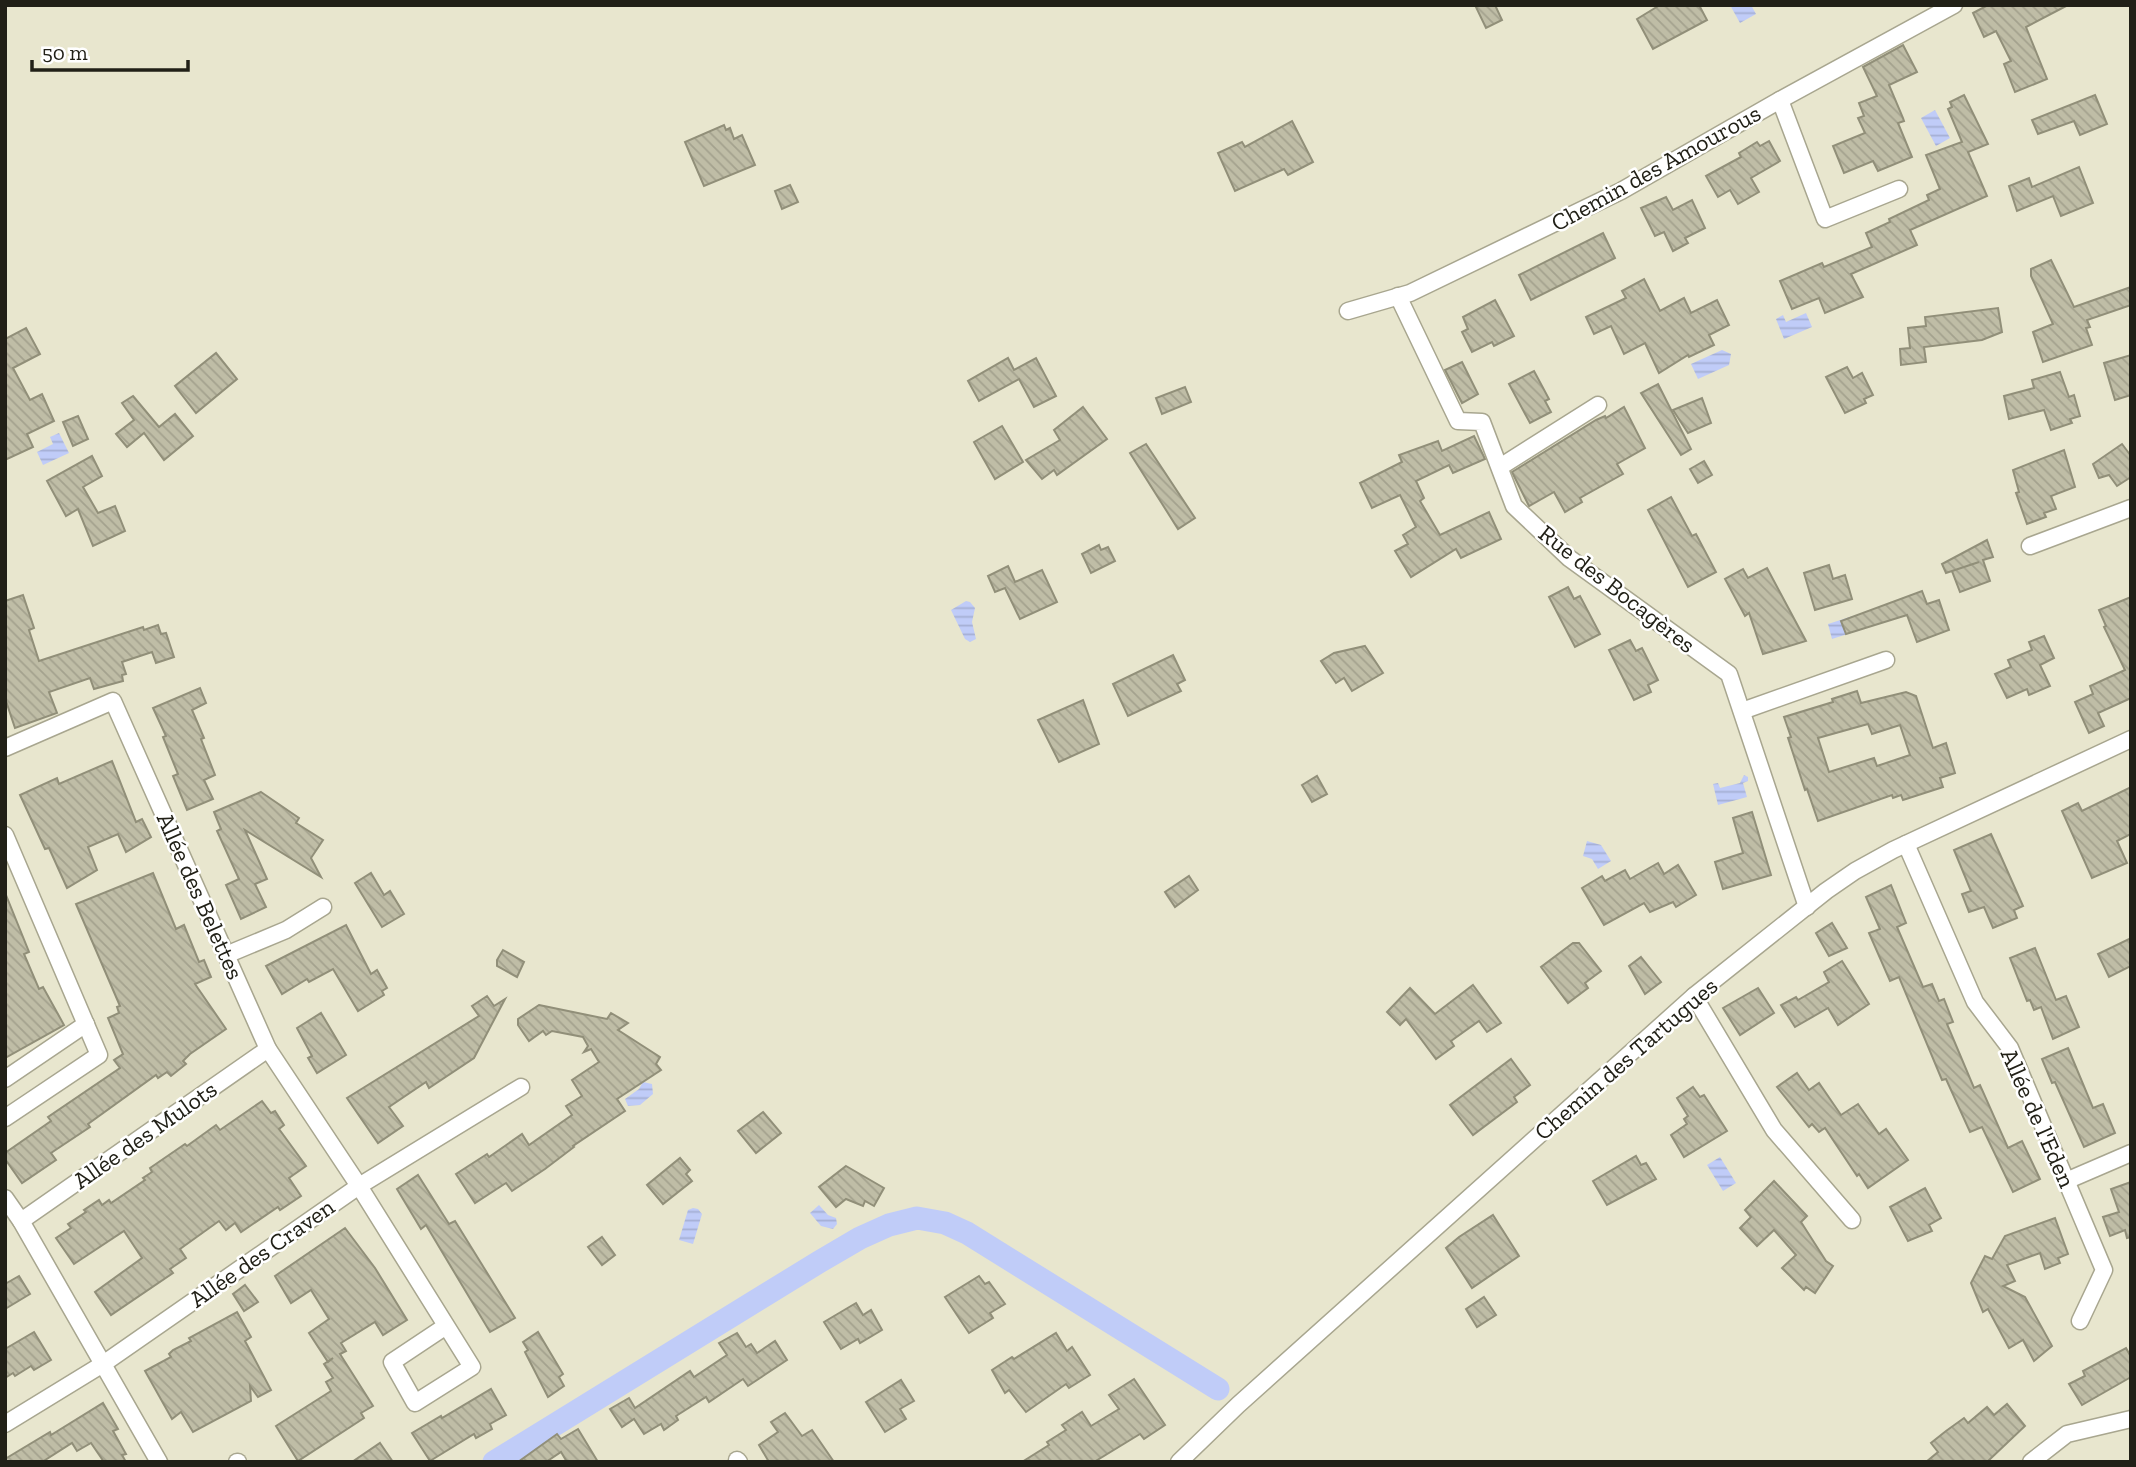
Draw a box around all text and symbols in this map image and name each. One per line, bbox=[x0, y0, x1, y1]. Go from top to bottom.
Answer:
scale bar bbox=[32, 28, 187, 72]
text: 50 m bbox=[42, 40, 88, 65]
street label: Chemin des Amourous bbox=[1546, 98, 1766, 237]
street label: Rue des Bocagères bbox=[1533, 518, 1702, 659]
street label: Allée des Belettes bbox=[151, 808, 250, 984]
street label: Chemin des Tartugues bbox=[1528, 971, 1723, 1146]
street label: Allée de l'Eden bbox=[1995, 1044, 2082, 1192]
street label: Allée des Mulots bbox=[67, 1074, 222, 1195]
street label: Allée des Craven bbox=[184, 1192, 340, 1313]

